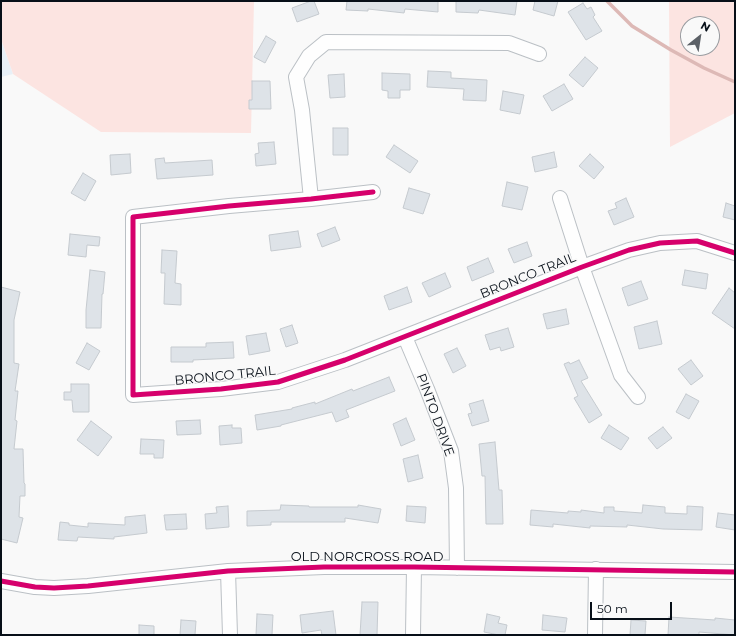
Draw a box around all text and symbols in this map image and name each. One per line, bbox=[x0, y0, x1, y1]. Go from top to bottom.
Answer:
north arrow bbox=[680, 16, 720, 56]
text: N bbox=[698, 18, 713, 35]
street label: BRONCO TRAIL bbox=[478, 250, 578, 302]
street label: BRONCO TRAIL bbox=[174, 363, 276, 389]
street label: PINTO DRIVE bbox=[413, 372, 457, 458]
street label: OLD NORCROSS ROAD bbox=[291, 549, 443, 565]
scale bar bbox=[592, 594, 674, 620]
text: 50 m bbox=[597, 601, 628, 616]

